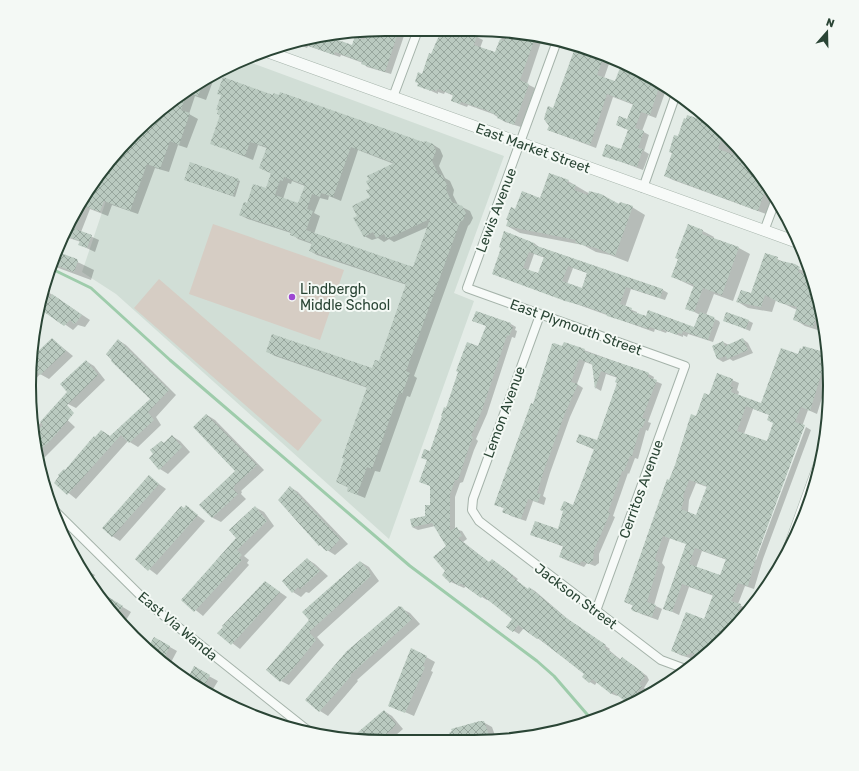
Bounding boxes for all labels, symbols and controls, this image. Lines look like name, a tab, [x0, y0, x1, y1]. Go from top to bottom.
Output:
north arrow	[807, 12, 847, 52]
text: N	[824, 16, 836, 31]
street label: East Market Street	[473, 120, 593, 177]
street label: Lewis Avenue	[473, 165, 520, 255]
place label: Lindbergh Middle School	[300, 281, 390, 314]
marker: Lindbergh Middle School	[287, 292, 297, 302]
street label: East Plymouth Street	[508, 296, 645, 359]
street label: Lemon Avenue	[480, 364, 529, 460]
street label: Cerritos Avenue	[616, 437, 667, 541]
street label: Jackson Street	[531, 560, 621, 633]
street label: East Via Wanda	[134, 588, 221, 665]

